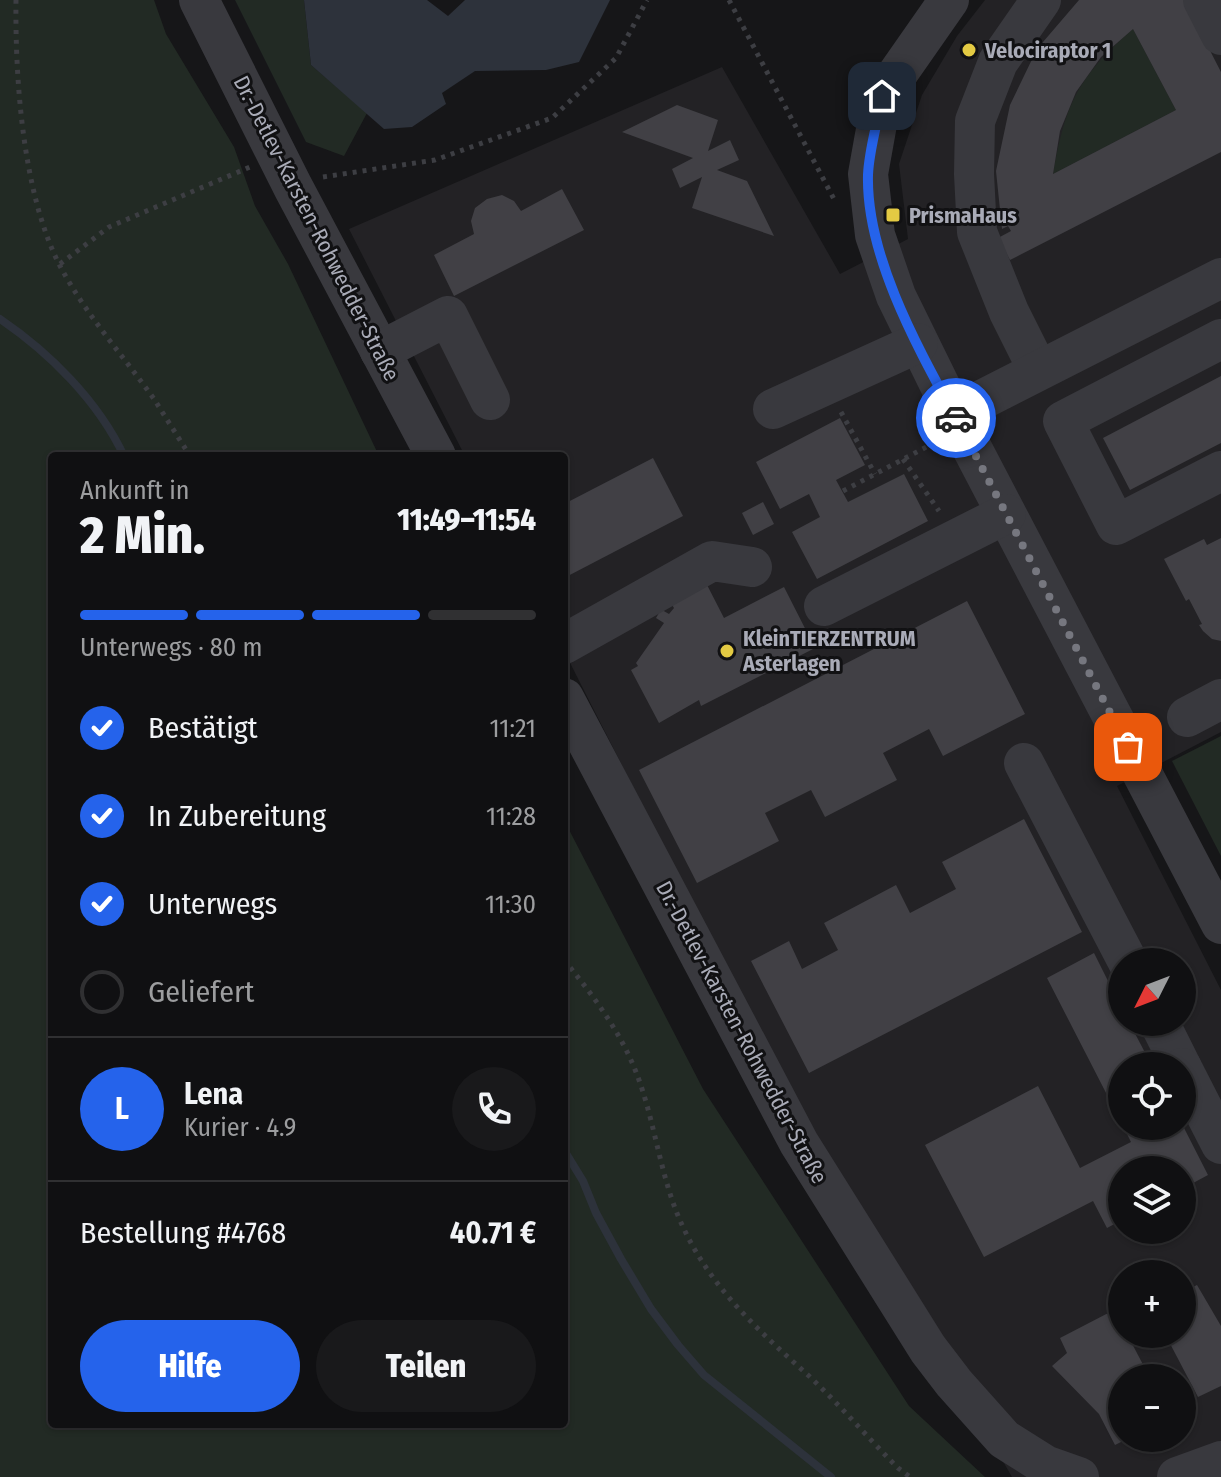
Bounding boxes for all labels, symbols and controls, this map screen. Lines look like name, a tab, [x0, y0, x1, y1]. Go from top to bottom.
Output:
place label: Velociraptor 1	[984, 37, 1111, 64]
marker: Velociraptor 1	[960, 41, 978, 59]
pin	[848, 62, 916, 130]
street label: Dr.-Detlev-Karsten-Rohwedder-Straße	[228, 71, 406, 385]
icon: home	[860, 74, 904, 118]
place label: PrismaHaus	[909, 202, 1017, 229]
marker: PrismaHaus	[884, 206, 902, 224]
courier	[916, 378, 996, 458]
icon: car	[934, 396, 978, 440]
text: Ankunft in	[80, 475, 189, 506]
text: 11:49–11:54	[397, 502, 536, 538]
text: 2 Min.	[80, 504, 205, 567]
place label: KleinTIERZENTRUM Asterlagen	[742, 625, 916, 677]
text: Unterwegs · 80 m	[80, 632, 262, 663]
marker: KleinTIERZENTRUM Asterlagen	[718, 642, 736, 660]
icon: check	[80, 706, 124, 750]
text: Bestätigt	[148, 710, 258, 746]
text: 11:21	[490, 713, 536, 744]
pin	[1094, 713, 1162, 781]
icon: bag	[1106, 725, 1150, 769]
icon: check	[80, 794, 124, 838]
text: In Zubereitung	[148, 798, 326, 834]
text: 11:28	[486, 801, 536, 832]
street label: Dr.-Detlev-Karsten-Rohwedder-Straße	[650, 876, 833, 1188]
icon: check	[80, 882, 124, 926]
text: Unterwegs	[148, 886, 277, 922]
text: 11:30	[485, 889, 536, 920]
north arrow	[1108, 948, 1196, 1036]
map controls	[1108, 948, 1196, 1452]
text: Geliefert	[148, 974, 254, 1010]
button: locate	[1108, 1052, 1196, 1140]
button: phone	[452, 1067, 536, 1151]
text: Lena	[184, 1076, 243, 1112]
text: L	[115, 1091, 129, 1127]
text: Kurier · 4.9	[184, 1112, 296, 1143]
button: layers	[1108, 1156, 1196, 1244]
text: Bestellung #4768	[80, 1215, 286, 1251]
text: 40.71 €	[450, 1215, 536, 1251]
button: +	[1108, 1260, 1196, 1348]
button: Hilfe	[80, 1320, 300, 1412]
button: Teilen	[316, 1320, 536, 1412]
button: −	[1108, 1364, 1196, 1452]

